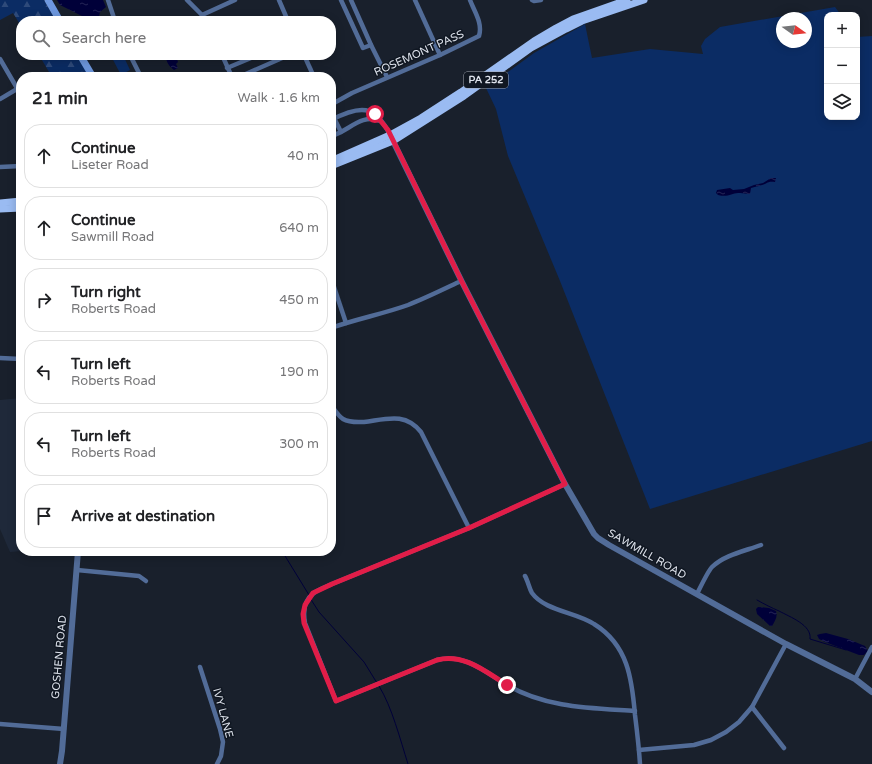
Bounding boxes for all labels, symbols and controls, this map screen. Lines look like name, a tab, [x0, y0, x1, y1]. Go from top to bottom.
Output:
north arrow	[776, 12, 812, 48]
map controls	[824, 12, 860, 120]
button: +	[824, 12, 860, 48]
search box	[16, 16, 336, 60]
icon: search	[30, 27, 52, 49]
street label: ROSEMONT PASS	[372, 27, 466, 79]
text: Search here	[62, 29, 146, 47]
button: −	[824, 48, 860, 84]
road number: PA 252	[464, 72, 508, 88]
button: layers	[824, 84, 860, 120]
text: 21 min	[32, 88, 88, 109]
text: Walk · 1.6 km	[238, 90, 320, 106]
route start	[366, 105, 384, 123]
text: Continue	[71, 139, 135, 157]
icon: ahead	[33, 145, 55, 167]
text: 40 m	[287, 148, 319, 164]
text: Liseter Road	[71, 157, 149, 173]
text: Continue	[71, 211, 135, 229]
icon: ahead	[33, 217, 55, 239]
text: 640 m	[279, 220, 319, 236]
text: Sawmill Road	[71, 229, 154, 245]
text: Turn right	[71, 283, 141, 301]
icon: right	[33, 289, 55, 311]
text: 450 m	[279, 292, 319, 308]
text: Roberts Road	[71, 301, 156, 317]
text: Turn left	[71, 355, 131, 373]
icon: left	[33, 361, 55, 383]
text: 190 m	[279, 364, 319, 380]
text: Roberts Road	[71, 373, 156, 389]
text: Turn left	[71, 427, 131, 445]
icon: left	[33, 433, 55, 455]
text: 300 m	[279, 436, 319, 452]
text: Roberts Road	[71, 445, 156, 461]
icon: arrive	[33, 505, 55, 527]
text: Arrive at destination	[71, 507, 215, 525]
street label: SAWMILL ROAD	[605, 526, 689, 582]
street label: GOSHEN ROAD	[49, 615, 69, 699]
route end	[498, 676, 516, 694]
street label: IVY LANE	[210, 687, 236, 739]

